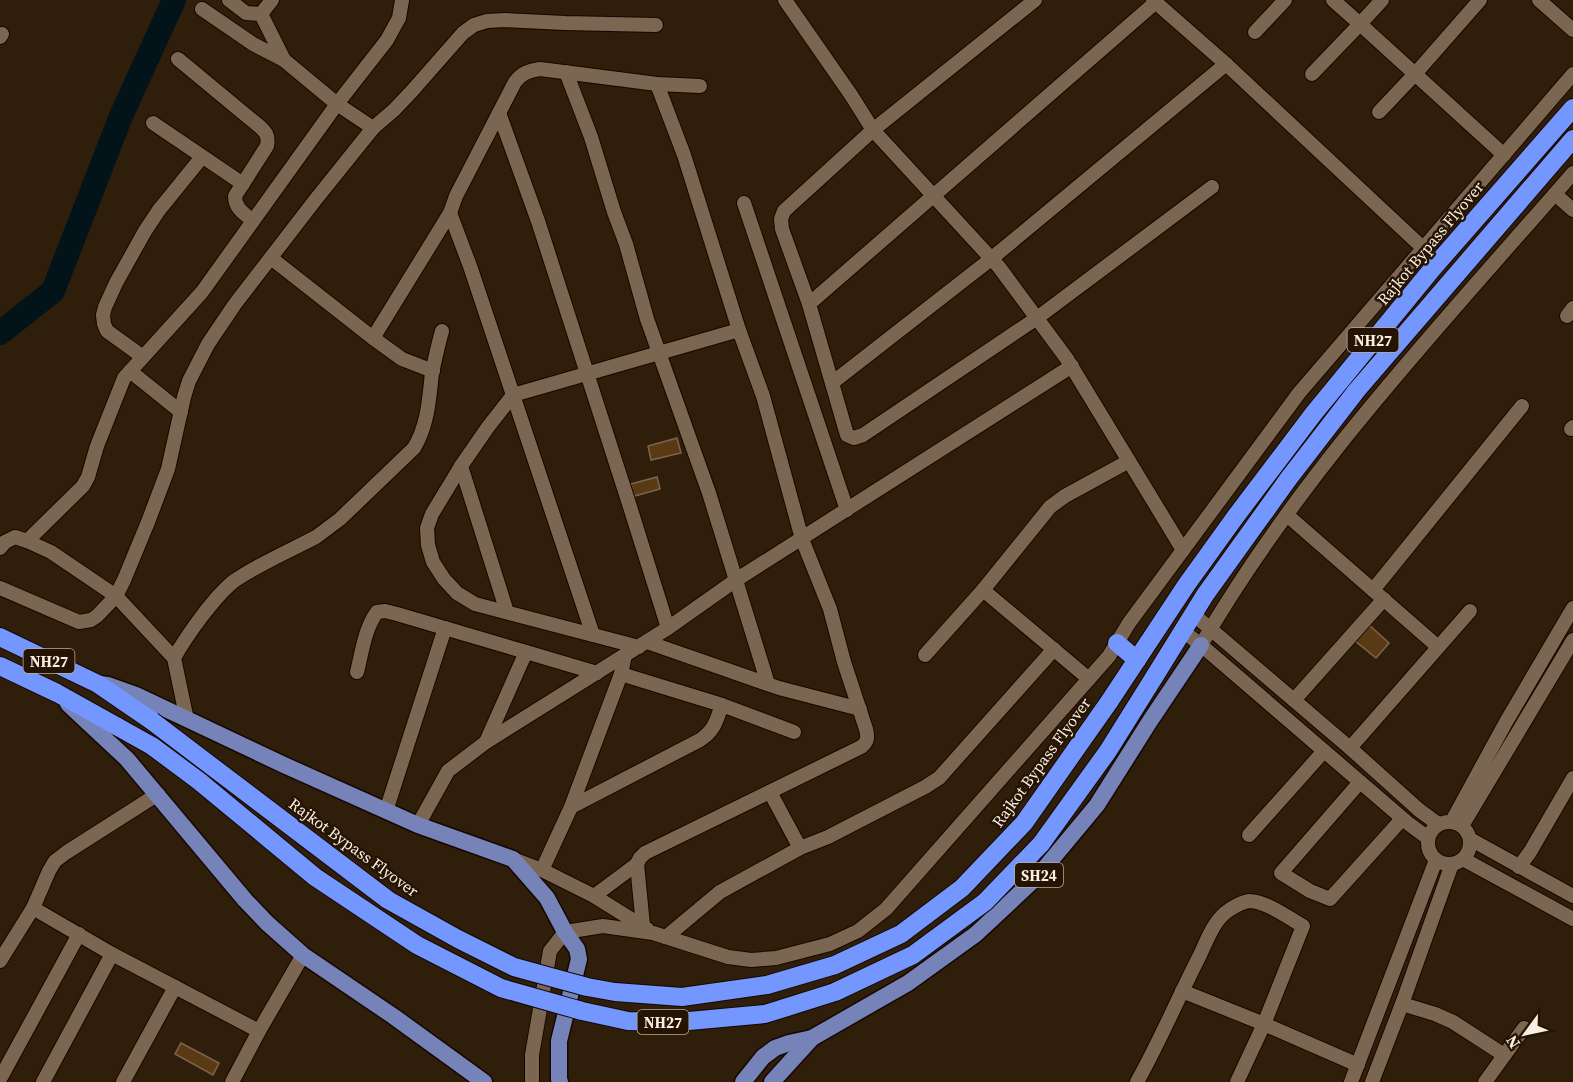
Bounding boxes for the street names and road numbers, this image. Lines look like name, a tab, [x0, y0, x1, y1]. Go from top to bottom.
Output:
street label: Rajkot Bypass Flyover	[1372, 176, 1489, 310]
road number: NH27	[1348, 328, 1398, 352]
road number: NH27	[23, 649, 74, 673]
street label: Rajkot Bypass Flyover	[986, 693, 1096, 831]
street label: Rajkot Bypass Flyover	[285, 792, 423, 902]
road number: SH24	[1015, 863, 1063, 887]
road number: NH27	[638, 1010, 688, 1034]

